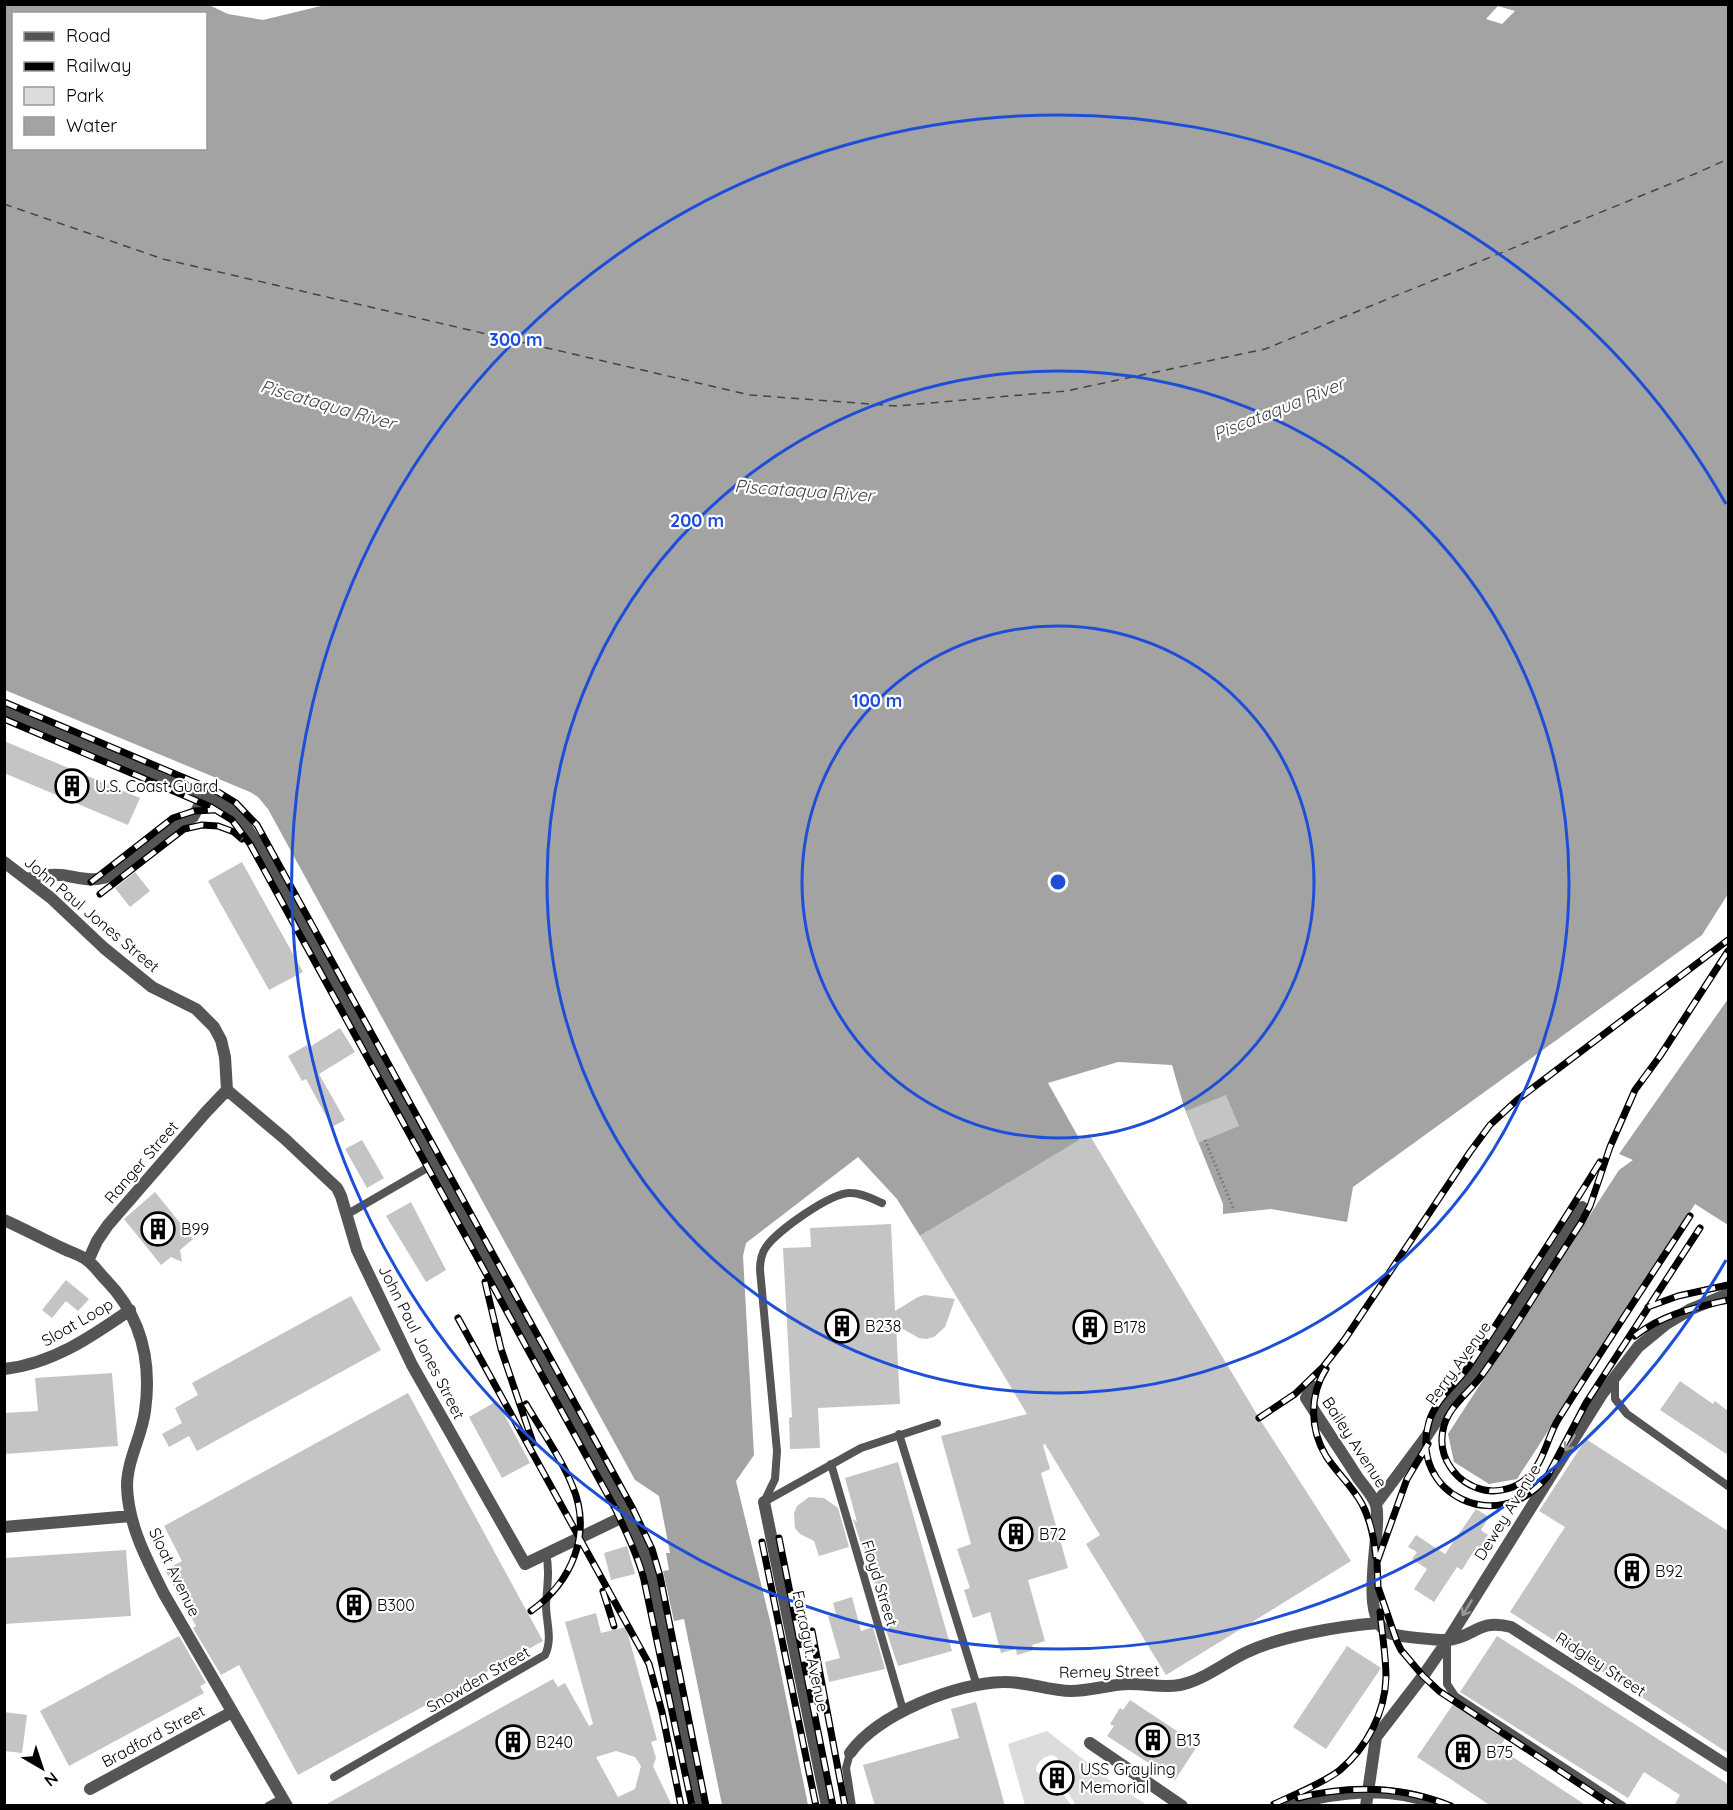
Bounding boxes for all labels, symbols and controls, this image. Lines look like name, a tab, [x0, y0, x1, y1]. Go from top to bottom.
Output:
legend	[12, 12, 207, 150]
text: Road	[66, 24, 111, 47]
text: Railway	[66, 54, 132, 77]
text: Park	[66, 84, 104, 107]
text: Water	[66, 114, 117, 137]
text: 300 m	[489, 328, 543, 351]
water label: Piscataqua River	[1210, 371, 1350, 445]
water label: Piscataqua River	[258, 374, 400, 435]
water label: Piscataqua River	[734, 474, 877, 507]
text: 200 m	[670, 509, 724, 532]
text: 100 m	[852, 689, 902, 712]
building icon: U.S. Coast Guard	[54, 768, 90, 804]
place label: U.S. Coast Guard	[95, 776, 218, 796]
street label: John Paul Jones Street	[20, 852, 164, 976]
centre of rings	[1048, 872, 1068, 892]
street label: Ranger Street	[100, 1117, 182, 1207]
building icon: B99	[140, 1211, 176, 1247]
place label: B99	[181, 1219, 209, 1239]
street label: John Paul Jones Street	[374, 1262, 470, 1422]
street label: Sloat Loop	[38, 1294, 116, 1350]
building icon: B238	[824, 1308, 860, 1344]
building icon: B178	[1072, 1309, 1108, 1345]
place label: B238	[865, 1316, 901, 1336]
place label: B178	[1113, 1317, 1146, 1337]
street label: Perry Avenue	[1421, 1317, 1495, 1409]
street label: Bailey Avenue	[1318, 1393, 1392, 1491]
one-way arrow	[1564, 1434, 1576, 1451]
street label: Dewey Avenue	[1469, 1460, 1545, 1564]
building icon: B72	[998, 1516, 1034, 1552]
street label: Sloat Avenue	[145, 1524, 205, 1620]
place label: B72	[1039, 1524, 1067, 1544]
street label: Floyd Street	[857, 1537, 903, 1629]
building icon: B92	[1614, 1553, 1650, 1589]
place label: B92	[1655, 1561, 1683, 1581]
building icon: B300	[336, 1587, 372, 1623]
street label: Farragut Avenue	[788, 1588, 834, 1714]
place label: B300	[377, 1595, 415, 1615]
one-way arrow	[1460, 1599, 1472, 1616]
street label: Ridgley Street	[1552, 1627, 1650, 1701]
street label: Snowden Street	[423, 1641, 533, 1717]
street label: Remey Street	[1059, 1660, 1159, 1682]
street label: Bradford Street	[98, 1700, 208, 1772]
building icon: B13	[1135, 1722, 1171, 1758]
building icon: B240	[495, 1724, 531, 1760]
place label: B13	[1176, 1730, 1201, 1750]
place label: B240	[536, 1732, 573, 1752]
building icon: B75	[1445, 1734, 1481, 1770]
north arrow	[12, 1738, 72, 1798]
place label: B75	[1486, 1742, 1513, 1762]
place label: USS Grayling Memorial	[1080, 1759, 1176, 1797]
building icon: USS Grayling Memorial	[1039, 1760, 1075, 1796]
text: N	[41, 1768, 62, 1791]

